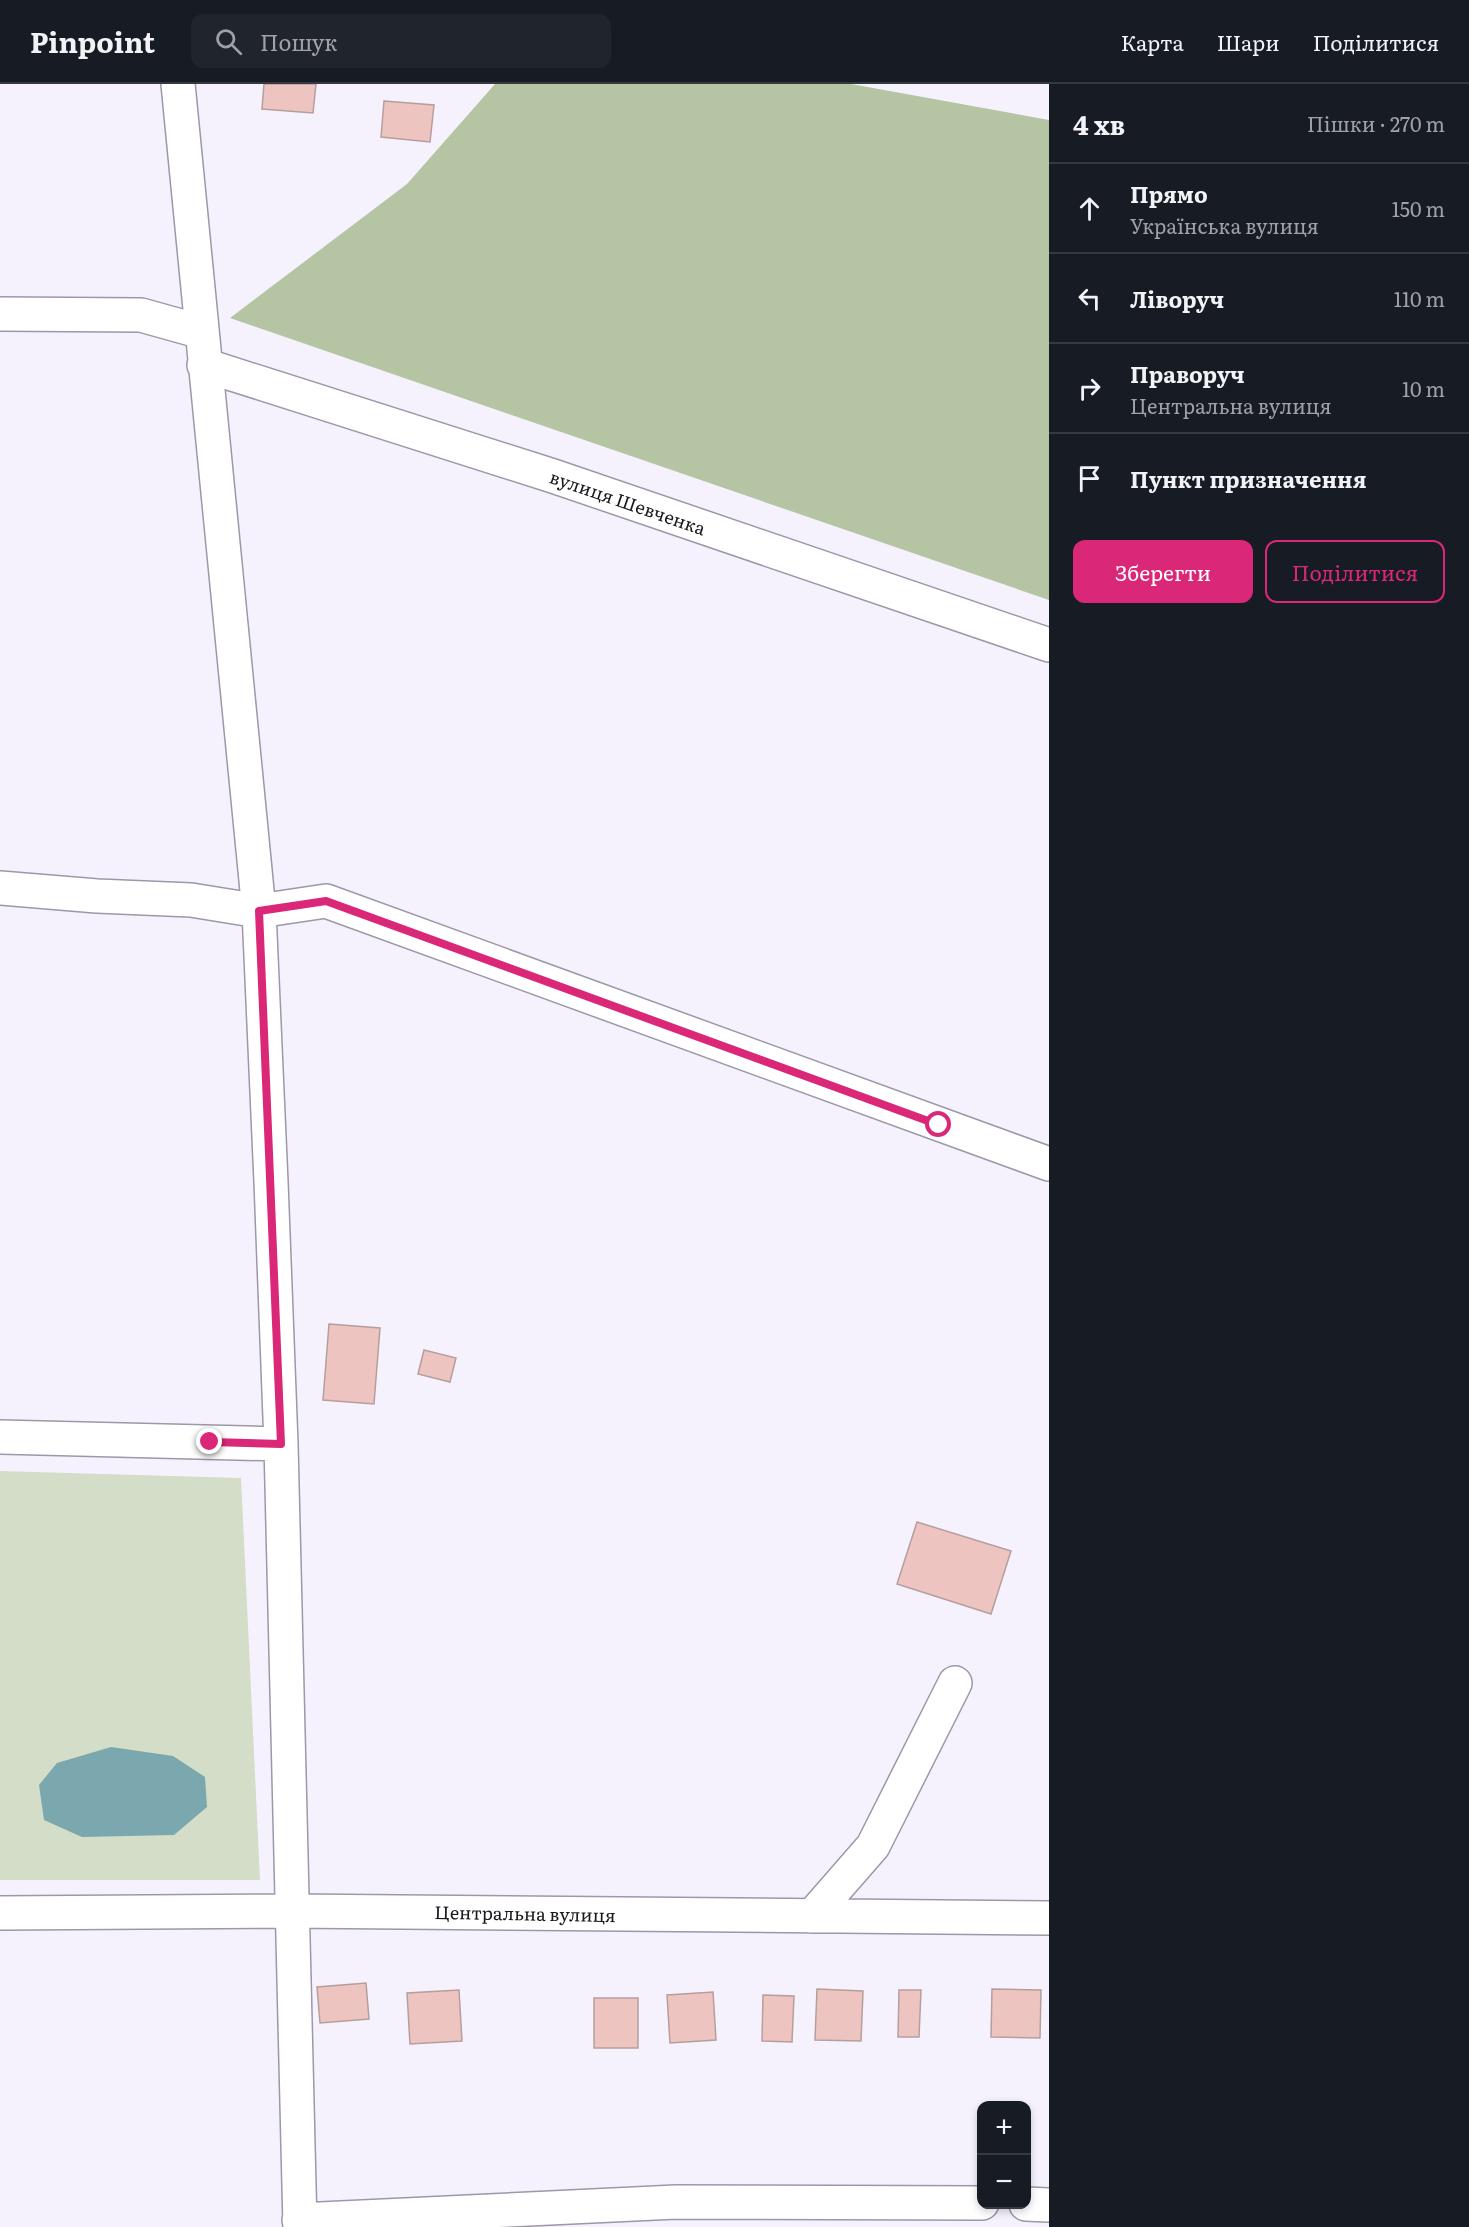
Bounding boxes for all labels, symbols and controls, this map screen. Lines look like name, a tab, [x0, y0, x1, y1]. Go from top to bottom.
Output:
search box	[191, 14, 611, 68]
text: Pinpoint	[30, 20, 155, 62]
icon: search	[212, 25, 245, 58]
text: Пошук	[260, 25, 337, 58]
text: Карта	[1121, 26, 1184, 57]
text: Шари	[1217, 26, 1280, 57]
text: Поділитися	[1313, 26, 1439, 57]
text: 4 хв	[1073, 104, 1125, 143]
text: Пішки · 270 m	[1307, 108, 1445, 138]
text: Прямо	[1130, 177, 1208, 210]
icon: ahead	[1073, 192, 1106, 225]
text: 150 m	[1392, 193, 1445, 223]
text: Українська вулиця	[1130, 210, 1319, 240]
icon: left	[1073, 282, 1106, 315]
text: Ліворуч	[1130, 282, 1224, 315]
text: 110 m	[1394, 283, 1445, 313]
text: Праворуч	[1130, 357, 1245, 390]
icon: right	[1073, 372, 1106, 405]
text: 10 m	[1402, 373, 1445, 403]
text: Центральна вулиця	[1130, 390, 1331, 420]
icon: arrive	[1073, 462, 1106, 495]
text: Пункт призначення	[1130, 462, 1367, 495]
street label: вулиця Шевченка	[546, 463, 710, 541]
button: Зберегти	[1073, 540, 1253, 603]
button: Поділитися	[1265, 540, 1445, 603]
route start	[925, 1111, 951, 1137]
route end	[196, 1428, 222, 1454]
street label: Центральна вулиця	[434, 1898, 616, 1928]
map controls	[977, 2101, 1031, 2209]
button: +	[977, 2101, 1031, 2155]
button: −	[977, 2155, 1031, 2209]

